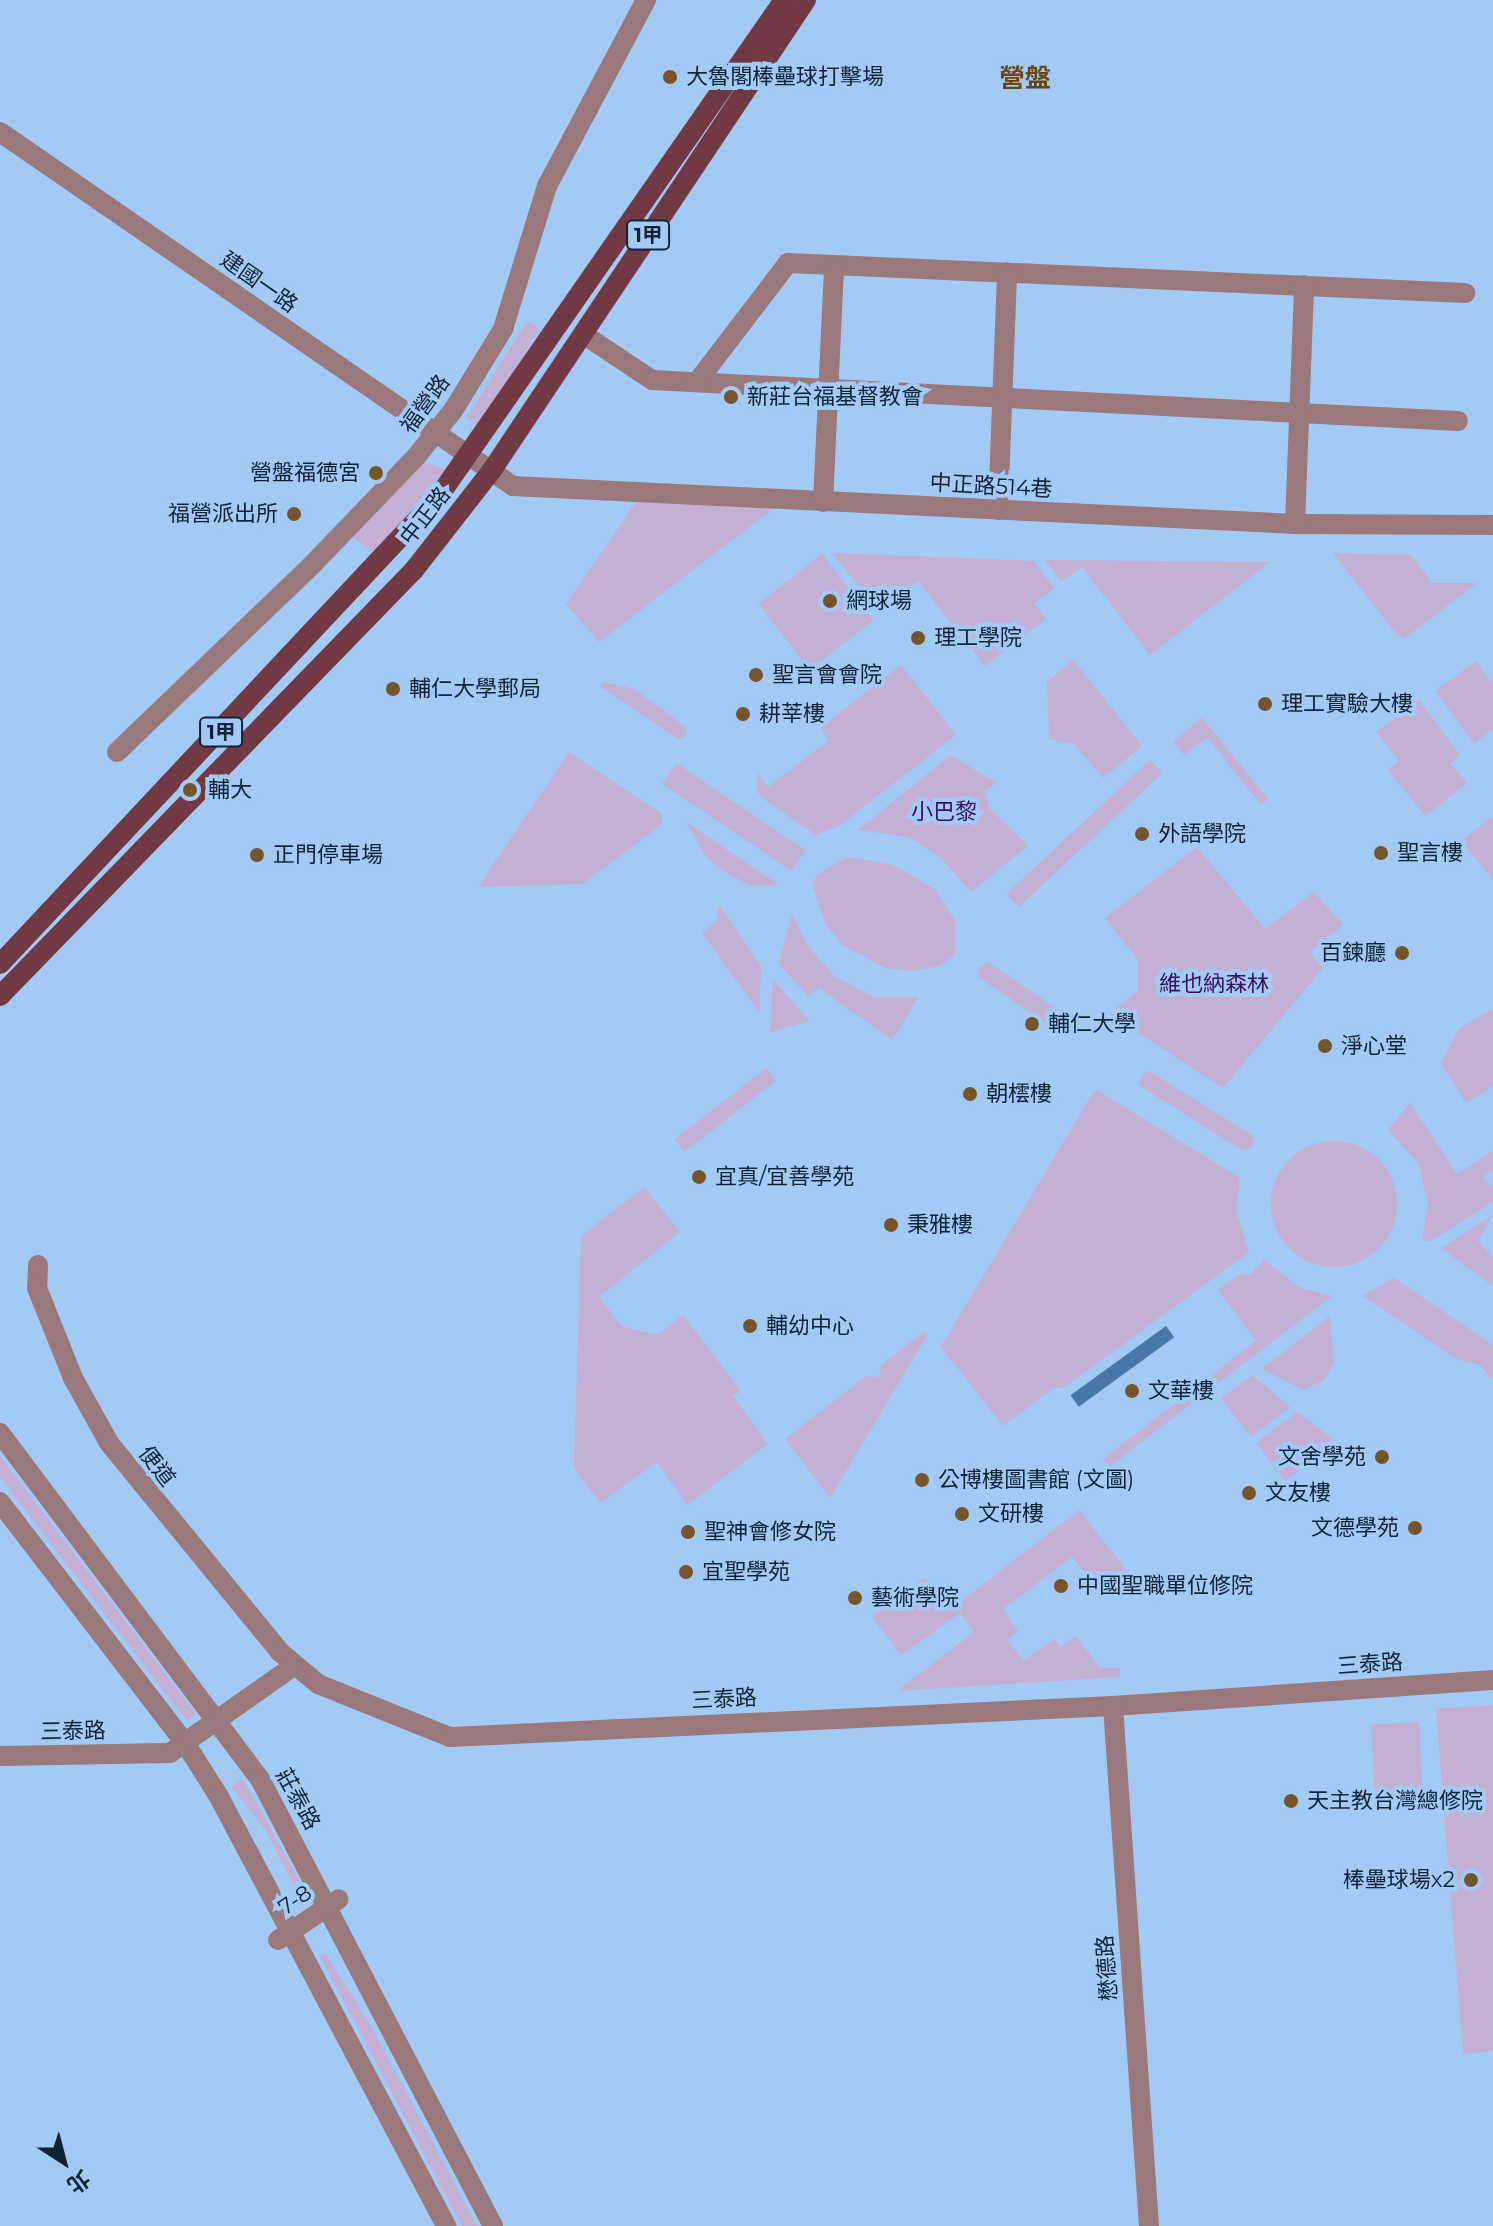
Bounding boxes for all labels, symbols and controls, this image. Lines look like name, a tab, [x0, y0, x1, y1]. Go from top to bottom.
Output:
district label: 營盤	[999, 63, 1051, 95]
place label: 大魯閣棒壘球打擊場	[686, 64, 884, 90]
marker: 大魯閣棒壘球打擊場	[661, 68, 679, 86]
road number: 1甲	[626, 219, 670, 251]
street label: 建國一路	[215, 246, 303, 318]
street label: 福營路	[395, 370, 455, 438]
place label: 新莊台福基督教會	[747, 384, 923, 410]
marker: 新莊台福基督教會	[722, 388, 740, 406]
place label: 營盤福德宮	[250, 460, 360, 486]
marker: 營盤福德宮	[367, 464, 385, 482]
street label: 中正路514巷	[929, 470, 1053, 502]
street label: 中正路	[394, 482, 456, 550]
place label: 福營派出所	[168, 501, 278, 527]
marker: 福營派出所	[285, 505, 303, 523]
place label: 網球場	[846, 588, 912, 614]
marker: 網球場	[821, 592, 839, 610]
place label: 理工學院	[934, 625, 1022, 651]
marker: 理工學院	[909, 629, 927, 647]
place label: 聖言會會院	[772, 662, 882, 688]
marker: 聖言會會院	[747, 666, 765, 684]
place label: 輔仁大學郵局	[409, 676, 541, 702]
marker: 輔仁大學郵局	[384, 680, 402, 698]
place label: 理工實驗大樓	[1281, 691, 1413, 717]
marker: 理工實驗大樓	[1256, 695, 1274, 713]
place label: 耕莘樓	[759, 701, 825, 727]
marker: 耕莘樓	[734, 705, 752, 723]
road number: 1甲	[199, 716, 243, 748]
place label: 輔大	[208, 777, 252, 803]
marker: 輔大	[179, 779, 201, 801]
park label: 小巴黎	[911, 799, 977, 825]
place label: 外語學院	[1158, 821, 1246, 847]
marker: 外語學院	[1133, 825, 1151, 843]
place label: 聖言樓	[1397, 840, 1463, 866]
place label: 正門停車場	[273, 842, 383, 868]
marker: 聖言樓	[1372, 844, 1390, 862]
marker: 正門停車場	[248, 846, 266, 864]
place label: 百鍊廳	[1320, 940, 1386, 966]
marker: 百鍊廳	[1393, 944, 1411, 962]
park label: 維也納森林	[1159, 971, 1269, 997]
place label: 輔仁大學	[1048, 1011, 1136, 1037]
marker: 輔仁大學	[1023, 1015, 1041, 1033]
place label: 淨心堂	[1341, 1033, 1407, 1059]
marker: 淨心堂	[1316, 1037, 1334, 1055]
place label: 朝橒樓	[986, 1081, 1052, 1107]
marker: 朝橒樓	[961, 1085, 979, 1103]
place label: 宜真/宜善學苑	[715, 1164, 854, 1190]
marker: 宜真/宜善學苑	[690, 1168, 708, 1186]
place label: 秉雅樓	[907, 1212, 973, 1238]
marker: 秉雅樓	[882, 1216, 900, 1234]
place label: 輔幼中心	[766, 1313, 854, 1339]
marker: 輔幼中心	[741, 1317, 759, 1335]
place label: 文華樓	[1148, 1378, 1214, 1404]
marker: 文華樓	[1123, 1382, 1141, 1400]
street label: 便道	[133, 1441, 181, 1491]
place label: 文舍學苑	[1278, 1444, 1366, 1470]
marker: 文舍學苑	[1373, 1448, 1391, 1466]
place label: 公博樓圖書館 (文圖)	[938, 1467, 1134, 1493]
marker: 公博樓圖書館 (文圖)	[913, 1471, 931, 1489]
place label: 文友樓	[1265, 1480, 1331, 1506]
marker: 文友樓	[1240, 1484, 1258, 1502]
place label: 文研樓	[978, 1501, 1044, 1527]
marker: 文研樓	[953, 1505, 971, 1523]
place label: 文德學苑	[1311, 1515, 1399, 1541]
place label: 聖神會修女院	[704, 1519, 836, 1545]
marker: 文德學苑	[1406, 1519, 1424, 1537]
marker: 聖神會修女院	[679, 1523, 697, 1541]
place label: 宜聖學苑	[702, 1559, 790, 1585]
marker: 宜聖學苑	[677, 1563, 695, 1581]
place label: 中國聖職單位修院	[1077, 1573, 1253, 1599]
marker: 中國聖職單位修院	[1052, 1577, 1070, 1595]
place label: 藝術學院	[871, 1585, 959, 1611]
marker: 藝術學院	[846, 1589, 864, 1607]
street label: 三泰路	[1336, 1649, 1404, 1679]
street label: 三泰路	[690, 1684, 758, 1714]
street label: 三泰路	[40, 1717, 106, 1745]
street label: 莊泰路	[270, 1764, 326, 1834]
place label: 天主教台灣總修院	[1307, 1788, 1483, 1814]
marker: 天主教台灣總修院	[1282, 1792, 1300, 1810]
place label: 棒壘球場x2	[1343, 1867, 1455, 1893]
marker: 棒壘球場x2	[1462, 1871, 1480, 1889]
street label: 7-8	[273, 1879, 317, 1921]
street label: 懋德路	[1092, 1934, 1122, 2002]
north arrow	[24, 2122, 104, 2202]
text: 北	[62, 2164, 95, 2199]

